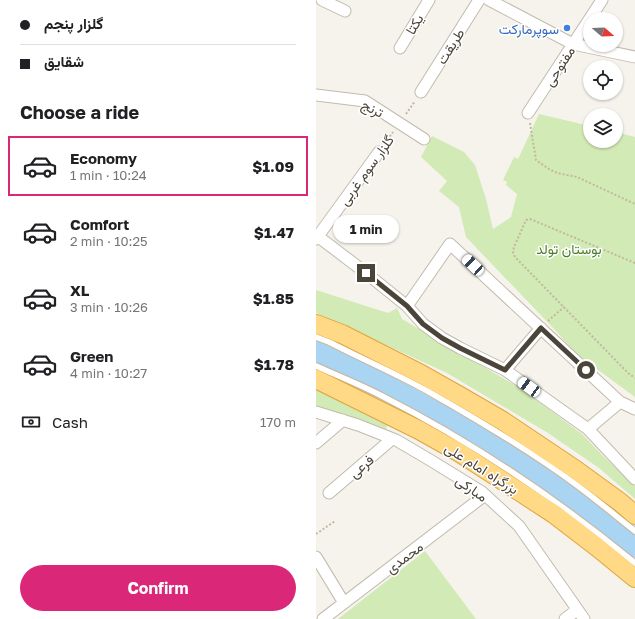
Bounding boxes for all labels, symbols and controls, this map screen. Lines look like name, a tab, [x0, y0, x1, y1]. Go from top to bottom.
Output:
street label: یکتا	[401, 11, 427, 37]
north arrow	[583, 12, 623, 52]
map controls	[583, 12, 623, 148]
text: گلزار پنجم	[44, 14, 103, 32]
place label: سوپرمارکت	[499, 20, 559, 39]
marker: سوپرمارکت	[562, 23, 572, 33]
street label: طریقت	[432, 25, 468, 68]
street label: مفتوحی	[540, 43, 579, 90]
text: شقایق	[44, 52, 84, 70]
button: locate	[583, 60, 623, 100]
street label: ترنج	[358, 95, 387, 123]
text: Choose a ride	[20, 101, 139, 123]
button: layers	[583, 108, 623, 148]
street label: گلزار سوم غربی	[335, 132, 398, 209]
icon: car	[22, 148, 58, 184]
text: Economy	[70, 149, 137, 167]
text: $1.09	[252, 157, 294, 175]
text: 1 min · 10:24	[70, 167, 147, 183]
icon: car	[22, 214, 58, 250]
text: Comfort	[70, 215, 129, 233]
callout: 1 min	[333, 215, 399, 243]
text: 1 min	[350, 221, 382, 237]
text: $1.47	[254, 223, 294, 241]
text: 2 min · 10:25	[70, 233, 148, 249]
park label: بوستان تولد	[536, 240, 602, 258]
car	[460, 252, 486, 278]
route end	[357, 264, 375, 282]
icon: car	[22, 280, 58, 316]
text: XL	[70, 281, 89, 299]
text: $1.85	[253, 289, 294, 307]
text: 3 min · 10:26	[70, 299, 148, 315]
icon: car	[22, 346, 58, 382]
text: Green	[70, 347, 113, 365]
text: $1.78	[254, 355, 294, 373]
route start	[577, 361, 595, 379]
text: 4 min · 10:27	[70, 365, 147, 381]
car	[516, 375, 542, 399]
icon: cash	[20, 411, 42, 433]
text: Cash	[52, 413, 88, 431]
text: 170 m	[260, 414, 296, 430]
street label: بزرگراه امام علی	[441, 439, 522, 498]
street label: فرعی	[345, 451, 377, 482]
street label: مبارکی	[452, 471, 491, 506]
street label: محمدی	[382, 537, 427, 577]
button: Confirm	[20, 565, 296, 611]

